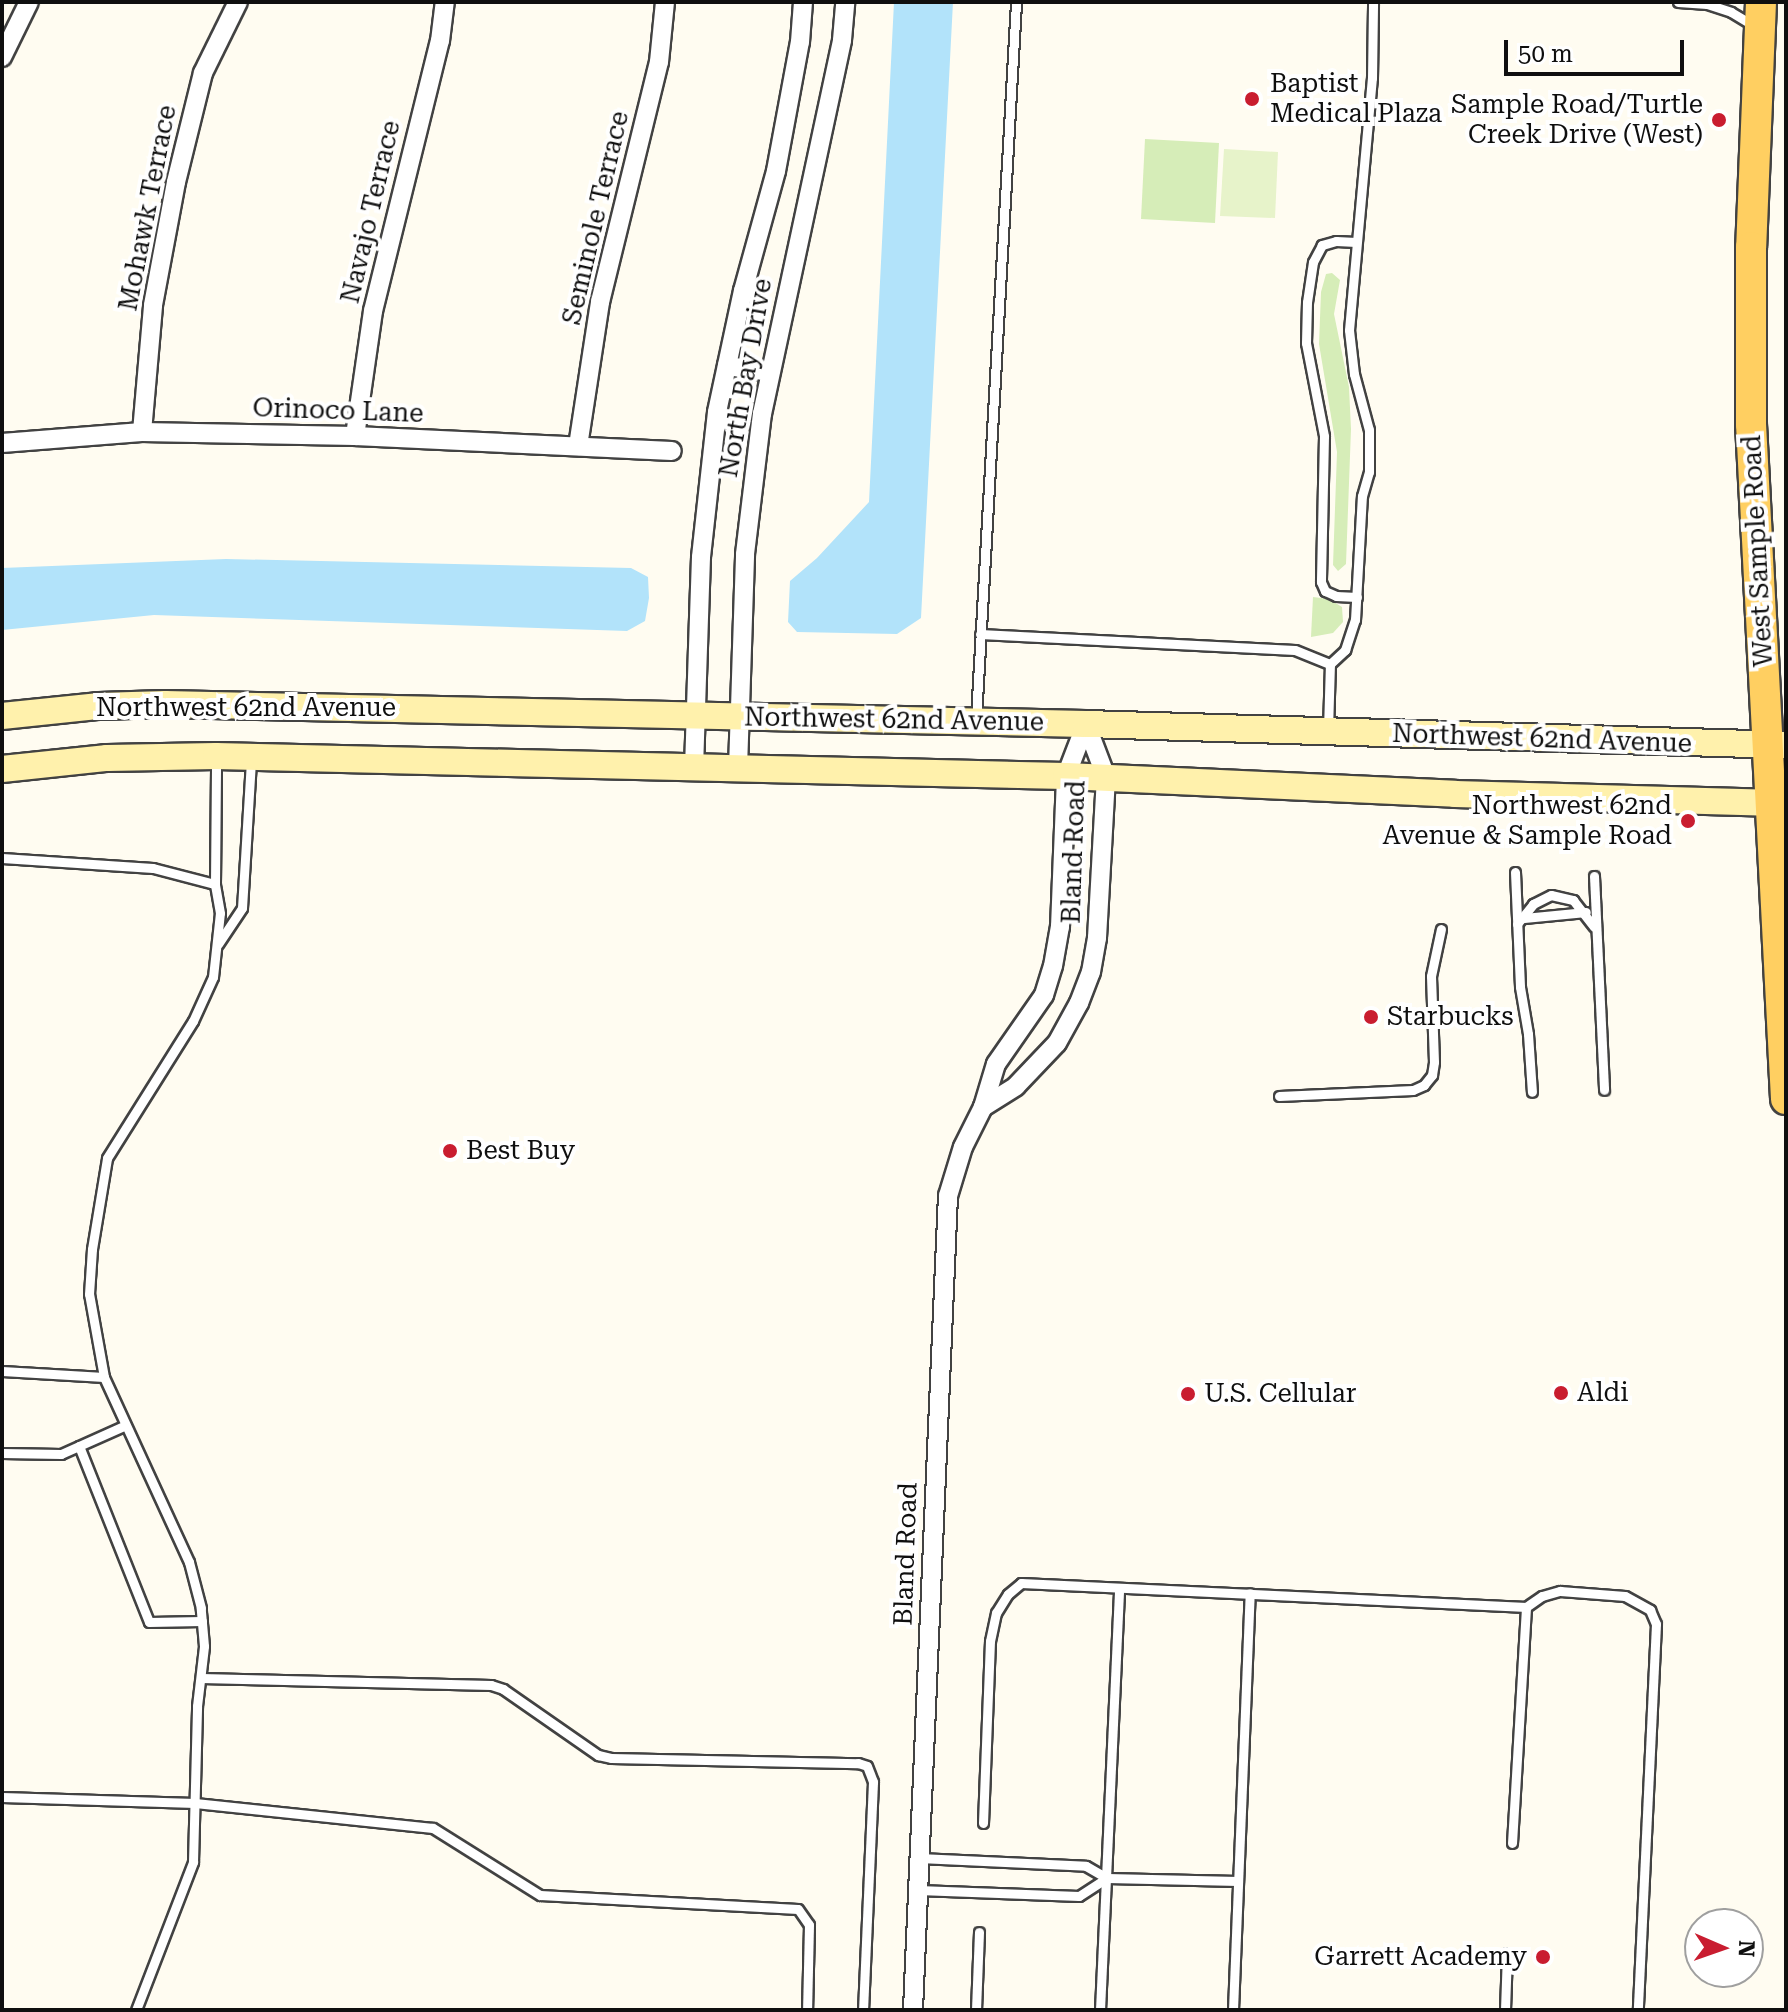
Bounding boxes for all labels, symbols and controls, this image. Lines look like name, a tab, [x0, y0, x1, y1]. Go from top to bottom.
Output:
scale bar	[1508, 24, 1688, 74]
text: 50 m	[1518, 40, 1573, 68]
place label: Baptist Medical Plaza	[1270, 68, 1442, 130]
marker: Baptist Medical Plaza	[1241, 88, 1263, 110]
place label: Sample Road/Turtle Creek Drive (West)	[1451, 89, 1703, 150]
street label: Mohawk Terrace	[113, 102, 183, 314]
street label: Seminole Terrace	[556, 108, 636, 328]
marker: Sample Road/Turtle Creek Drive (West)	[1710, 111, 1728, 129]
street label: Navajo Terrace	[335, 118, 407, 306]
street label: North Bay Drive	[713, 276, 779, 480]
street label: Orinoco Lane	[252, 392, 424, 430]
street label: West Sample Road	[1736, 434, 1780, 668]
street label: Northwest 62nd Avenue	[96, 692, 396, 724]
street label: Northwest 62nd Avenue	[744, 702, 1044, 738]
street label: Northwest 62nd Avenue	[1392, 718, 1692, 760]
street label: Bland Road	[1056, 780, 1092, 924]
place label: Northwest 62nd Avenue & Sample Road	[1382, 790, 1672, 852]
marker: Northwest 62nd Avenue & Sample Road	[1679, 812, 1697, 830]
place label: Starbucks	[1387, 1001, 1514, 1033]
marker: Starbucks	[1362, 1008, 1380, 1026]
place label: Best Buy	[466, 1135, 575, 1167]
marker: Best Buy	[441, 1142, 459, 1160]
place label: Aldi	[1577, 1377, 1629, 1409]
place label: U.S. Cellular	[1204, 1378, 1357, 1410]
marker: Aldi	[1552, 1384, 1570, 1402]
marker: U.S. Cellular	[1179, 1385, 1197, 1403]
street label: Bland Road	[888, 1482, 924, 1626]
north arrow	[1684, 1908, 1764, 1988]
text: N	[1734, 1940, 1759, 1958]
place label: Garrett Academy	[1314, 1941, 1527, 1973]
marker: Garrett Academy	[1534, 1948, 1552, 1966]

